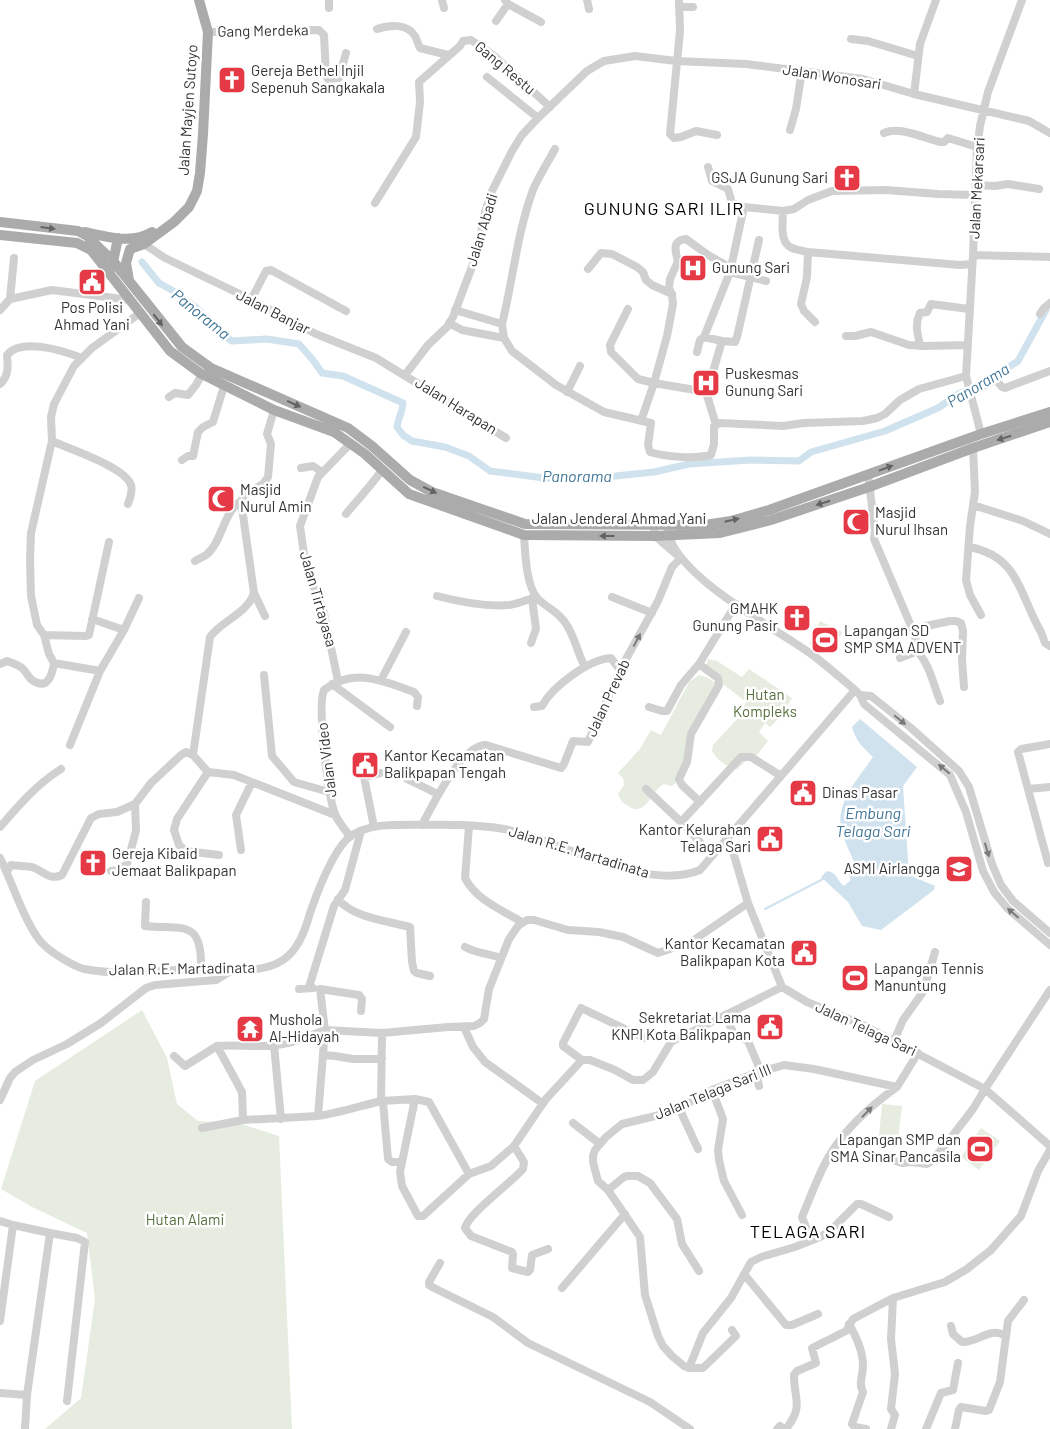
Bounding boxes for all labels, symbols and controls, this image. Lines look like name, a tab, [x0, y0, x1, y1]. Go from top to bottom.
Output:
street label: Gang Merdeka	[217, 20, 309, 40]
street label: Gang Restu	[472, 37, 540, 98]
street label: Jalan Mayjen Sutoyo	[173, 44, 201, 176]
street label: Jalan Wonosari	[782, 59, 883, 93]
place label: Gereja Bethel Injil Sepenuh Sangkakala	[251, 61, 385, 96]
church icon: Gereja Bethel Injil Sepenuh Sangkakala	[217, 65, 247, 95]
street label: Jalan Mekarsari	[964, 137, 988, 239]
church icon: GSJA Gunung Sari	[832, 163, 862, 193]
place label: GSJA Gunung Sari	[711, 168, 828, 186]
street label: Jalan Abadi	[461, 191, 501, 268]
district label: GUNUNG SARI ILIR	[584, 197, 744, 219]
one-way arrow	[41, 224, 57, 232]
hospital icon: Gunung Sari	[678, 253, 708, 283]
place label: Gunung Sari	[712, 258, 790, 276]
public building icon: Pos Polisi Ahmad Yani	[77, 267, 107, 297]
water label: Panorama	[168, 284, 234, 343]
street label: Jalan Banjar	[234, 285, 314, 338]
place label: Pos Polisi Ahmad Yani	[54, 298, 130, 333]
one-way arrow	[153, 313, 164, 326]
water label: Panorama	[943, 359, 1012, 411]
place label: Puskesmas Gunung Sari	[725, 364, 803, 399]
hospital icon: Puskesmas Gunung Sari	[691, 368, 721, 398]
street label: Jalan Harapan	[412, 373, 501, 437]
one-way arrow	[287, 400, 301, 408]
one-way arrow	[996, 434, 1011, 442]
one-way arrow	[879, 464, 894, 472]
water label: Panorama	[542, 466, 612, 485]
place label: Masjid Nurul Amin	[240, 480, 312, 515]
mosque icon: Masjid Nurul Amin	[206, 484, 236, 514]
one-way arrow	[423, 486, 437, 494]
one-way arrow	[815, 500, 830, 507]
place label: Masjid Nurul Ihsan	[875, 503, 948, 538]
mosque icon: Masjid Nurul Ihsan	[841, 507, 871, 537]
street label: Jalan Jenderal Ahmad Yani	[532, 509, 706, 527]
one-way arrow	[724, 516, 739, 524]
one-way arrow	[598, 532, 614, 540]
street label: Jalan Tirtayasa	[297, 549, 341, 649]
place label: GMAHK Gunung Pasir	[693, 599, 779, 634]
church icon: GMAHK Gunung Pasir	[782, 603, 812, 633]
place label: Lapangan SD SMP SMA ADVENT	[844, 621, 961, 656]
sports icon: Lapangan SD SMP SMA ADVENT	[810, 625, 840, 655]
one-way arrow	[633, 633, 641, 647]
street label: Jalan Prevab	[581, 656, 633, 739]
park label: Hutan Kompleks	[733, 685, 797, 720]
one-way arrow	[893, 714, 906, 725]
street label: Jalan Video	[312, 722, 340, 799]
place label: Kantor Kecamatan Balikpapan Tengah	[384, 746, 506, 781]
public building icon: Kantor Kecamatan Balikpapan Tengah	[350, 750, 380, 780]
one-way arrow	[938, 764, 951, 775]
public building icon: Dinas Pasar	[788, 778, 818, 808]
place label: Dinas Pasar	[822, 783, 898, 801]
water label: Embung Telaga Sari	[835, 803, 911, 840]
place label: Kantor Kelurahan Telaga Sari	[639, 820, 751, 855]
street label: Jalan R.E. Martadinata	[507, 821, 652, 881]
public building icon: Kantor Kelurahan Telaga Sari	[755, 824, 785, 854]
one-way arrow	[984, 843, 992, 858]
place label: Gereja Kibaid Jemaat Balikpapan	[112, 844, 237, 879]
church icon: Gereja Kibaid Jemaat Balikpapan	[78, 848, 108, 878]
school or university icon: ASMI Airlangga	[944, 854, 974, 884]
place label: ASMI Airlangga	[844, 859, 940, 877]
one-way arrow	[1008, 907, 1020, 919]
place label: Kantor Kecamatan Balikpapan Kota	[665, 934, 785, 969]
public building icon: Kantor Kecamatan Balikpapan Kota	[789, 938, 819, 968]
street label: Jalan R.E. Martadinata	[109, 958, 255, 978]
place label: Lapangan Tennis Manuntung	[874, 959, 984, 994]
sports icon: Lapangan Tennis Manuntung	[840, 963, 870, 993]
street label: Jalan Telaga Sari	[813, 997, 920, 1059]
place label: Sekretariat Lama KNPI Kota Balikpapan	[611, 1008, 751, 1043]
place label: Mushola Al-Hidayah	[269, 1010, 339, 1045]
public building icon: Sekretariat Lama KNPI Kota Balikpapan	[755, 1012, 785, 1042]
temple icon: Mushola Al-Hidayah	[235, 1014, 265, 1044]
street label: Jalan Telaga Sari III	[652, 1059, 774, 1123]
one-way arrow	[861, 1106, 873, 1118]
place label: Lapangan SMP dan SMA Sinar Pancasila	[831, 1130, 961, 1165]
sports icon: Lapangan SMP dan SMA Sinar Pancasila	[965, 1134, 995, 1164]
park label: Hutan Alami	[146, 1210, 224, 1228]
district label: TELAGA SARI	[750, 1220, 866, 1242]

